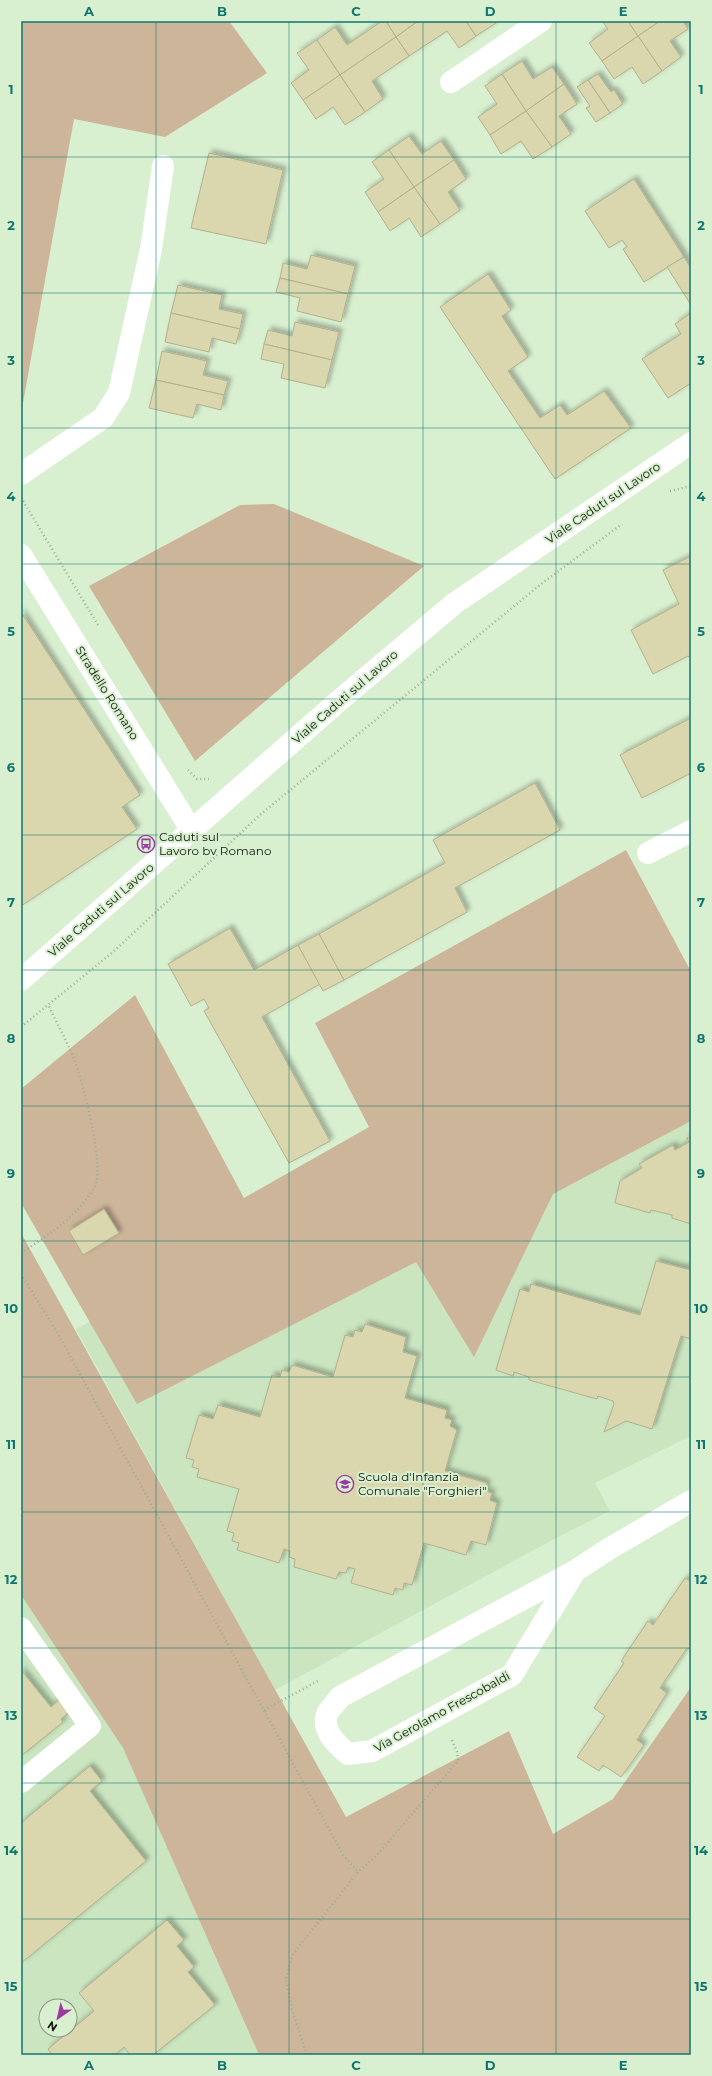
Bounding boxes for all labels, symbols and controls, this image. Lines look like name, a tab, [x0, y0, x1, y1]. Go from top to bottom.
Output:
text: A	[83, 3, 95, 19]
text: B	[217, 3, 227, 19]
text: C	[351, 3, 361, 19]
text: D	[485, 3, 496, 19]
text: E	[619, 3, 628, 19]
text: 1	[8, 81, 14, 97]
text: 1	[698, 81, 704, 97]
text: 2	[7, 217, 15, 233]
text: 2	[697, 217, 705, 233]
text: 3	[6, 352, 15, 368]
text: 3	[696, 352, 705, 368]
street label: Viale Caduti sul Lavoro	[542, 459, 663, 547]
text: 4	[7, 488, 16, 504]
text: 4	[697, 488, 706, 504]
text: 5	[7, 623, 15, 639]
text: 5	[697, 623, 705, 639]
street label: Stradello Romano	[72, 643, 142, 742]
street label: Viale Caduti sul Lavoro	[289, 647, 401, 747]
text: 6	[7, 759, 16, 775]
text: 6	[697, 759, 706, 775]
place label: Caduti sul Lavoro bv Romano	[159, 829, 271, 858]
bus stop icon: Caduti sul Lavoro bv Romano	[136, 834, 156, 854]
street label: Viale Caduti sul Lavoro	[45, 860, 157, 960]
text: 7	[7, 894, 15, 910]
text: 7	[697, 894, 705, 910]
text: 8	[7, 1030, 16, 1046]
text: 8	[697, 1030, 706, 1046]
text: 9	[7, 1165, 15, 1181]
text: 9	[697, 1165, 705, 1181]
text: 10	[4, 1300, 18, 1316]
text: 10	[694, 1300, 708, 1316]
text: 11	[6, 1436, 16, 1452]
text: 11	[696, 1436, 706, 1452]
place label: Scuola d'Infanzia Comunale "Forghieri"	[358, 1469, 487, 1498]
school or university icon: Scuola d'Infanzia Comunale "Forghieri"	[335, 1474, 355, 1494]
text: 12	[5, 1571, 18, 1587]
text: 12	[695, 1571, 708, 1587]
street label: Via Gerolamo Frescobaldi	[371, 1668, 512, 1755]
text: 13	[5, 1707, 18, 1723]
text: 13	[695, 1707, 708, 1723]
text: 14	[4, 1842, 18, 1858]
text: 14	[694, 1842, 708, 1858]
text: 15	[5, 1978, 18, 1994]
text: 15	[695, 1978, 708, 1994]
north arrow	[38, 1998, 78, 2038]
text: N	[45, 2018, 60, 2035]
text: A	[83, 2057, 95, 2073]
text: B	[217, 2057, 227, 2073]
text: C	[351, 2057, 361, 2073]
text: D	[485, 2057, 496, 2073]
text: E	[619, 2057, 628, 2073]

